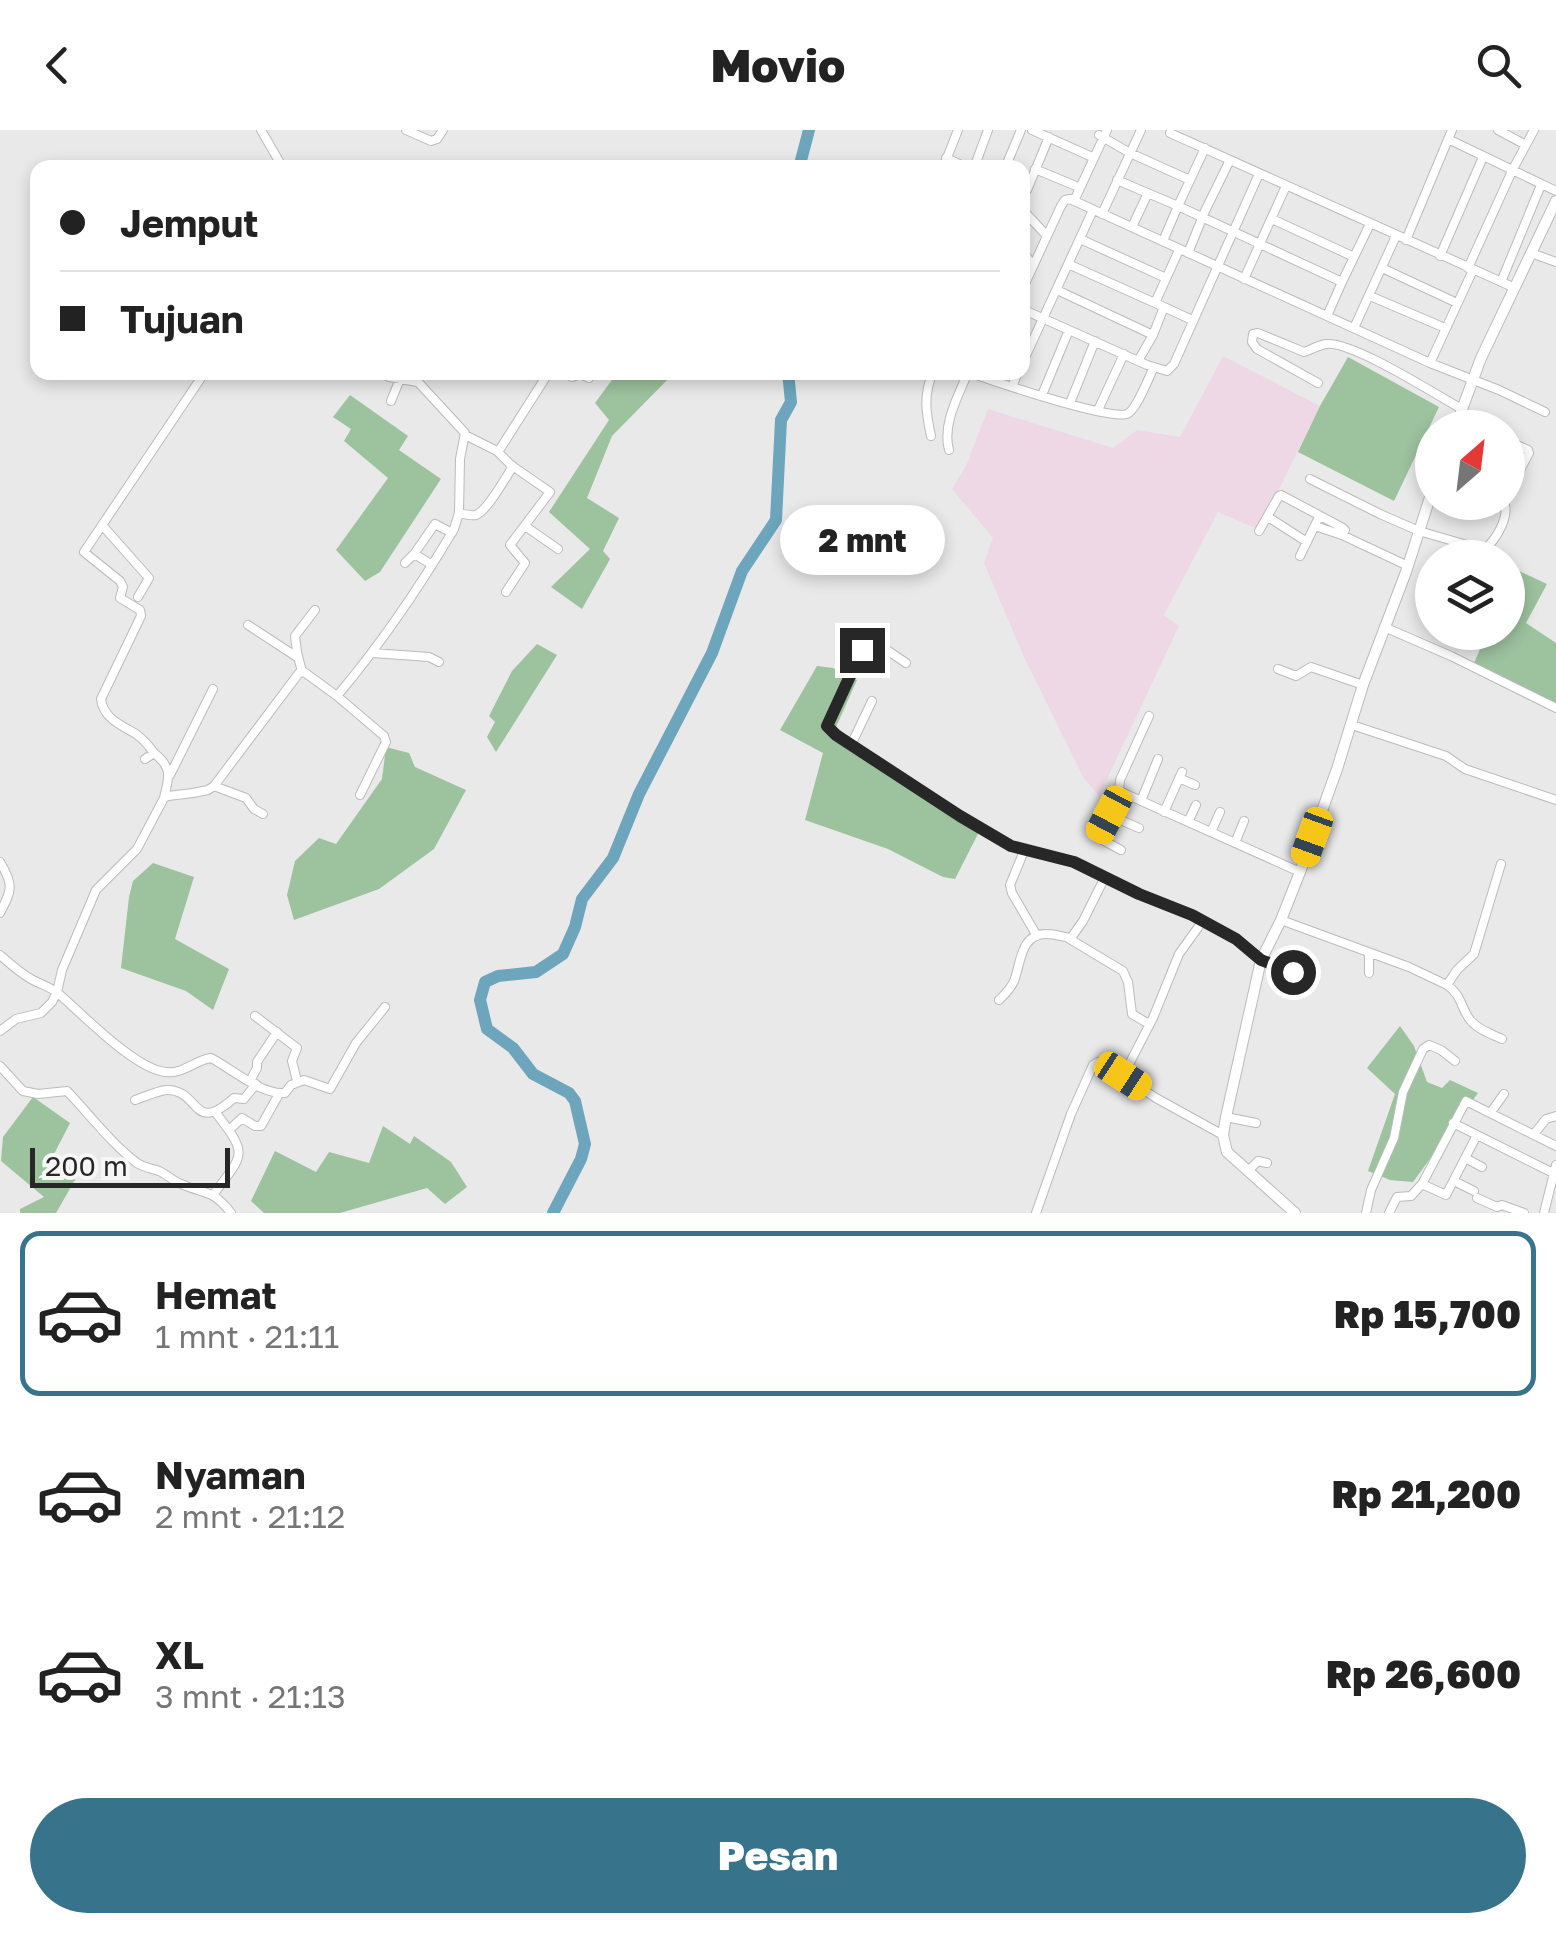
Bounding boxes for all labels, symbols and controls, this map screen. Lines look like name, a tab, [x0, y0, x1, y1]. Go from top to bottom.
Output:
icon: back	[30, 38, 85, 93]
text: Movio	[711, 38, 845, 92]
icon: search	[1471, 38, 1526, 93]
text: Jemput	[120, 200, 259, 245]
text: Tujuan	[120, 296, 244, 341]
north arrow	[1415, 410, 1525, 520]
map controls	[1415, 410, 1525, 650]
callout: 2 mnt	[780, 505, 944, 575]
text: 2 mnt	[818, 521, 907, 559]
button: layers	[1415, 540, 1525, 650]
route end	[840, 628, 885, 673]
car	[1082, 781, 1136, 849]
car	[1288, 804, 1336, 870]
route start	[1271, 950, 1316, 995]
car	[1090, 1047, 1156, 1105]
scale bar	[30, 1143, 230, 1188]
text: 200 m	[45, 1149, 128, 1182]
icon: car	[35, 1269, 125, 1359]
text: Hemat	[155, 1272, 277, 1317]
text: Rp 15,700	[1334, 1291, 1521, 1336]
text: 1 mnt · 21:11	[155, 1317, 339, 1355]
icon: car	[35, 1449, 125, 1539]
text: Nyaman	[155, 1452, 306, 1497]
text: Rp 21,200	[1331, 1471, 1521, 1516]
text: 2 mnt · 21:12	[155, 1497, 345, 1535]
icon: car	[35, 1629, 125, 1719]
text: XL	[155, 1632, 204, 1677]
text: Rp 26,600	[1326, 1651, 1521, 1696]
text: 3 mnt · 21:13	[155, 1677, 346, 1715]
button: Pesan	[30, 1798, 1526, 1913]

